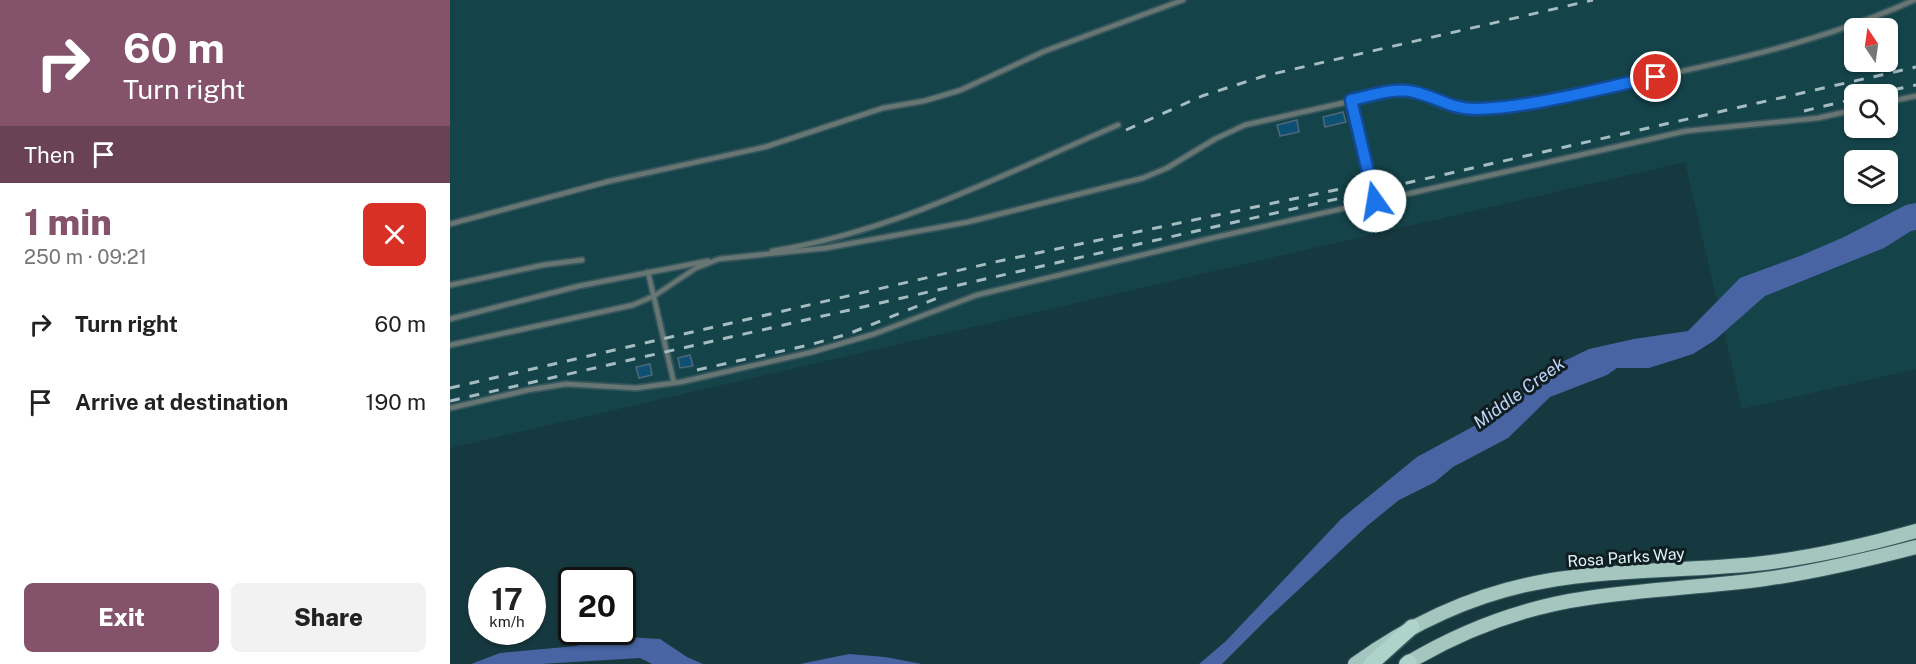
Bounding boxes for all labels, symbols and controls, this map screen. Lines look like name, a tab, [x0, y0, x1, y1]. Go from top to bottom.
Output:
north arrow	[1844, 18, 1898, 72]
map controls	[1844, 18, 1898, 204]
text: 60 m	[123, 23, 225, 72]
icon: right	[24, 24, 102, 102]
pin	[1630, 51, 1681, 102]
icon: arrive	[1639, 60, 1672, 93]
text: Turn right	[123, 73, 246, 105]
button: search	[1844, 84, 1898, 138]
icon: arrive	[87, 138, 120, 171]
text: Then	[24, 142, 75, 168]
button: layers	[1844, 150, 1898, 204]
position arrow	[1343, 169, 1407, 233]
text: 1 min	[24, 201, 112, 243]
button: close	[363, 203, 426, 266]
text: 250 m · 09:21	[24, 245, 147, 269]
icon: right	[24, 308, 57, 341]
text: Turn right	[75, 311, 178, 337]
text: 60 m	[375, 311, 426, 337]
water label: Middle Creek	[1469, 352, 1569, 433]
icon: arrive	[24, 386, 57, 419]
text: Arrive at destination	[75, 389, 288, 415]
text: 190 m	[366, 389, 426, 415]
street label: Rosa Parks Way	[1567, 544, 1686, 571]
speed limit sign: 20	[558, 567, 636, 645]
text: 17	[491, 581, 523, 617]
button: Exit	[24, 583, 219, 652]
button: Share	[231, 583, 426, 652]
text: km/h	[489, 613, 525, 630]

